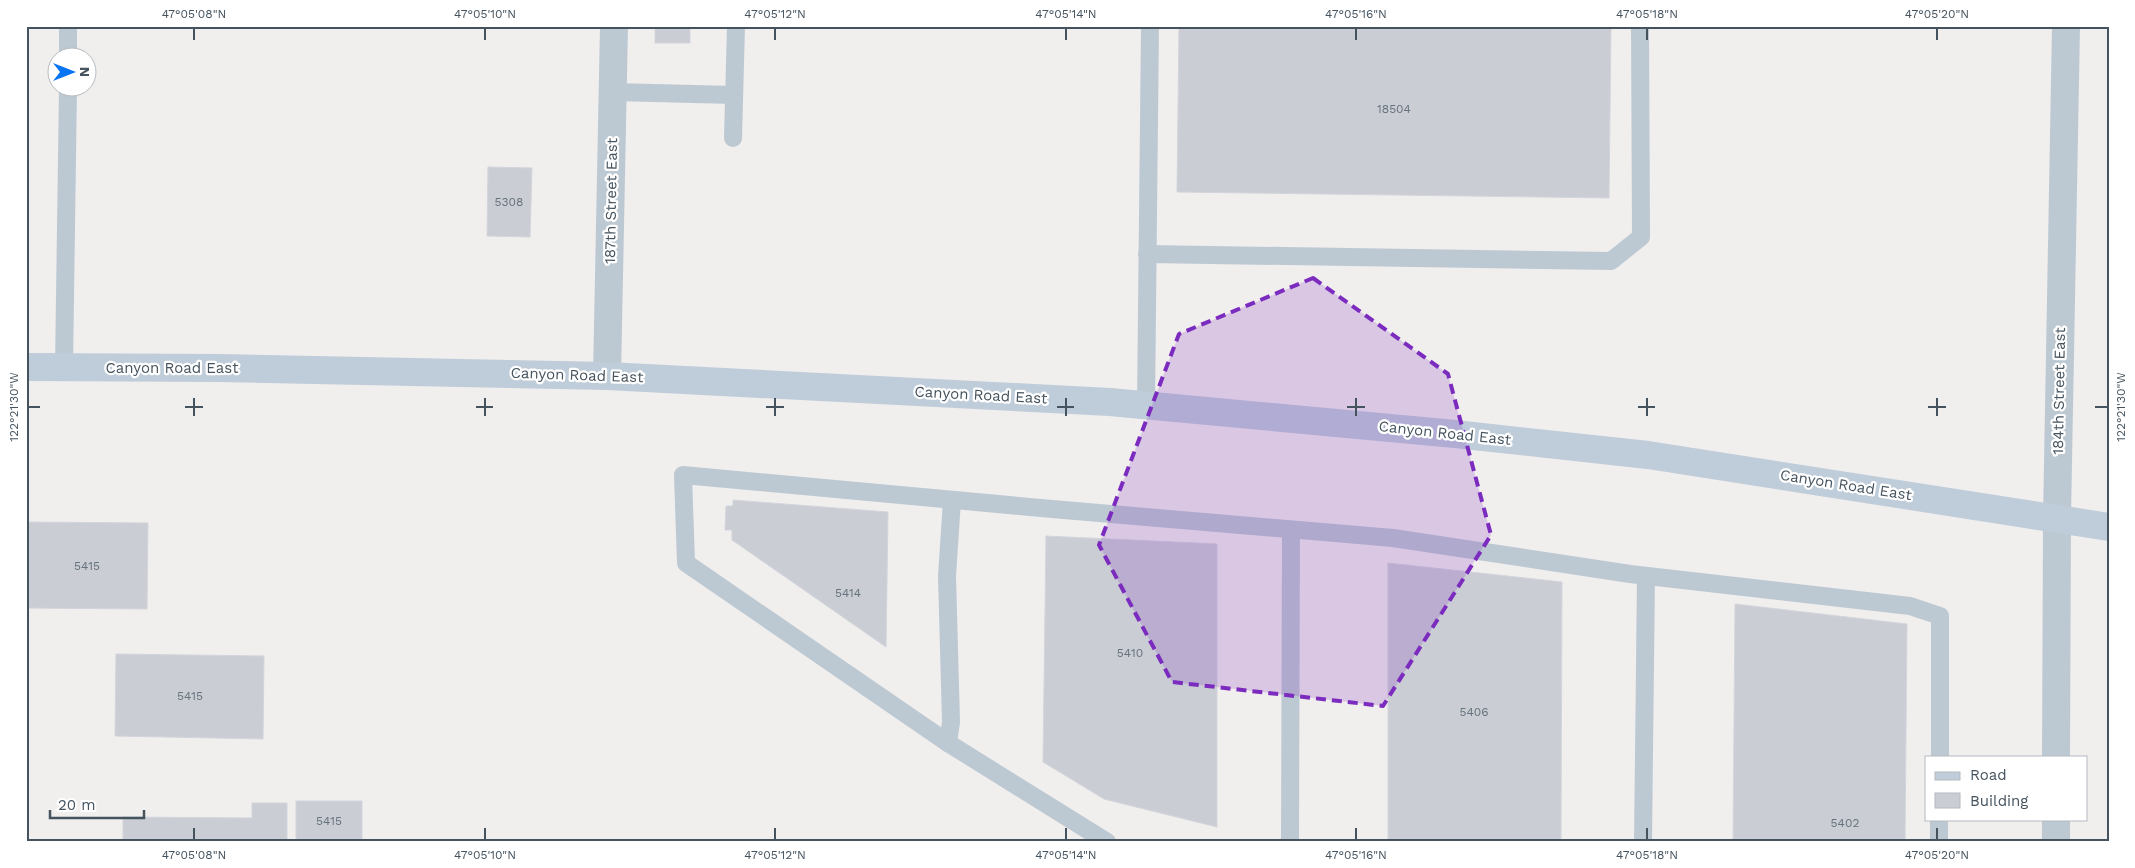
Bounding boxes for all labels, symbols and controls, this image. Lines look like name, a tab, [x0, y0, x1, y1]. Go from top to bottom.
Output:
text: 47°05'08"N	[162, 7, 226, 21]
text: 47°05'10"N	[454, 7, 516, 21]
text: 47°05'12"N	[744, 7, 806, 21]
text: 47°05'14"N	[1035, 7, 1097, 21]
text: 47°05'16"N	[1325, 7, 1387, 21]
text: 47°05'18"N	[1616, 7, 1678, 21]
text: 47°05'20"N	[1905, 7, 1969, 21]
north arrow	[48, 48, 98, 98]
text: N	[77, 67, 93, 77]
house number: 18504	[1377, 102, 1411, 116]
street label: 187th Street East	[601, 137, 621, 264]
house number: 5308	[495, 195, 523, 209]
street label: 184th Street East	[2049, 326, 2069, 455]
street label: Canyon Road East	[106, 359, 239, 377]
street label: Canyon Road East	[510, 364, 644, 386]
text: 122°21'30"W	[7, 372, 21, 442]
text: 122°21'30"W	[2114, 372, 2128, 442]
street label: Canyon Road East	[914, 383, 1049, 408]
street label: Canyon Road East	[1378, 417, 1513, 449]
street label: Canyon Road East	[1779, 466, 1914, 504]
house number: 5415	[74, 559, 100, 573]
house number: 5414	[835, 586, 861, 600]
house number: 5410	[1117, 646, 1143, 660]
house number: 5415	[177, 689, 203, 703]
house number: 5406	[1459, 705, 1489, 719]
legend	[1925, 756, 2088, 820]
text: Road	[1970, 766, 2007, 784]
scale bar	[50, 788, 144, 820]
text: Building	[1970, 792, 2028, 810]
text: 20 m	[58, 796, 96, 814]
house number: 5415	[316, 814, 342, 828]
house number: 5402	[1831, 816, 1859, 830]
text: 47°05'08"N	[162, 848, 226, 862]
text: 47°05'10"N	[454, 848, 516, 862]
text: 47°05'12"N	[744, 848, 806, 862]
text: 47°05'14"N	[1035, 848, 1097, 862]
text: 47°05'16"N	[1325, 848, 1387, 862]
text: 47°05'18"N	[1616, 848, 1678, 862]
text: 47°05'20"N	[1905, 848, 1969, 862]

